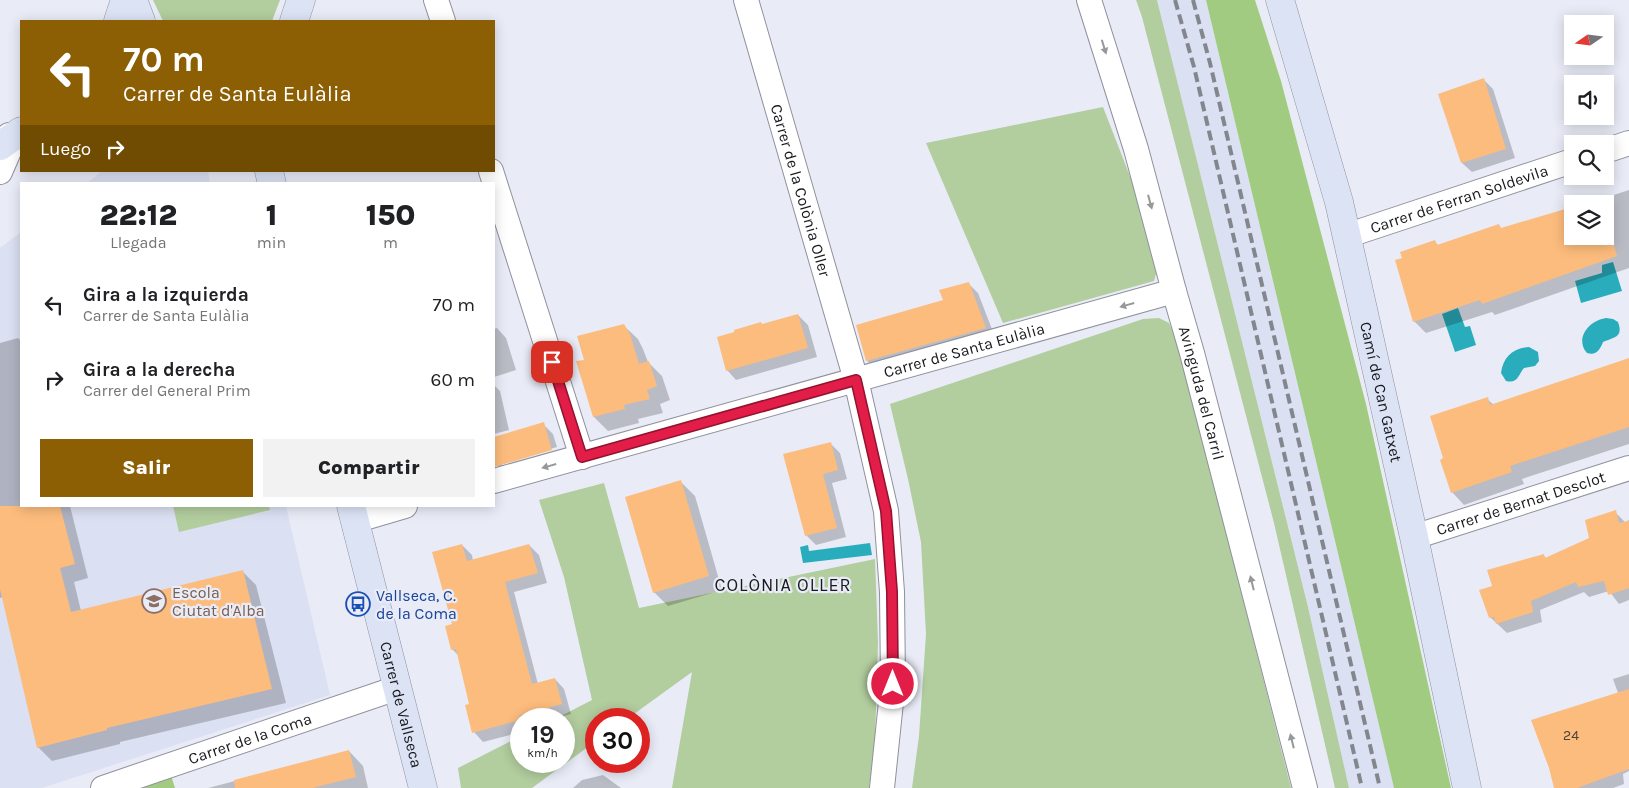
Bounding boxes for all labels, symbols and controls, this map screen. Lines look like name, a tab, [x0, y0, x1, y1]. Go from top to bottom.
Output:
north arrow	[1564, 15, 1614, 65]
map controls	[1564, 15, 1614, 245]
text: 70 m	[123, 39, 205, 80]
one-way arrow	[1100, 39, 1108, 54]
icon: left	[40, 40, 105, 105]
button: sound	[1564, 75, 1614, 125]
text: Carrer de Santa Eulàlia	[123, 81, 352, 107]
street label: Carrer de la Colònia Oller	[767, 102, 835, 279]
icon: right	[101, 135, 129, 163]
button: search	[1564, 135, 1614, 185]
text: Luego	[40, 138, 91, 160]
street label: Carrer de Ferran Soldevila	[1368, 161, 1551, 237]
one-way arrow	[1146, 195, 1154, 210]
button: layers	[1564, 195, 1614, 245]
text: 22:12	[100, 197, 177, 233]
text: 1	[266, 197, 277, 233]
text: 150	[366, 197, 415, 233]
text: Llegada	[110, 233, 167, 252]
text: min	[257, 233, 286, 252]
text: m	[383, 233, 398, 252]
text: Gira a la izquierda	[83, 284, 249, 306]
icon: left	[40, 291, 68, 319]
text: 70 m	[433, 294, 475, 316]
one-way arrow	[1119, 301, 1134, 309]
text: Carrer de Santa Eulàlia	[83, 306, 249, 325]
street label: Carrer de Santa Eulàlia	[881, 319, 1047, 382]
street label: Camí de Can Gatxet	[1356, 320, 1406, 464]
street label: Avinguda del Carril	[1175, 324, 1228, 462]
pin	[531, 341, 573, 383]
icon: arrive	[538, 348, 566, 376]
text: Gira a la derecha	[83, 359, 235, 381]
icon: right	[40, 366, 68, 394]
text: 60 m	[431, 369, 475, 391]
text: Carrer del General Prim	[83, 381, 251, 400]
button: Salir	[40, 439, 253, 497]
button: Compartir	[263, 439, 475, 497]
one-way arrow	[541, 462, 556, 470]
street label: Carrer de Bernat Desclot	[1434, 467, 1608, 539]
district label: COLÒNIA OLLER	[714, 573, 852, 596]
one-way arrow	[1248, 576, 1256, 591]
place label: Escola Ciutat d'Alba	[172, 583, 265, 620]
place label: Vallseca, C. de la Coma	[376, 586, 457, 623]
school or university icon: Escola Ciutat d'Alba	[141, 588, 167, 614]
bus stop icon: Vallseca, C. de la Coma	[345, 591, 371, 617]
street label: Carrer de Vallseca	[376, 640, 426, 770]
position arrow	[866, 657, 918, 709]
speed limit sign: 30	[585, 708, 650, 773]
street label: Carrer de la Coma	[186, 709, 314, 768]
text: 19	[530, 720, 555, 749]
house number: 24	[1563, 727, 1579, 744]
one-way arrow	[1288, 733, 1296, 748]
text: km/h	[527, 746, 558, 760]

